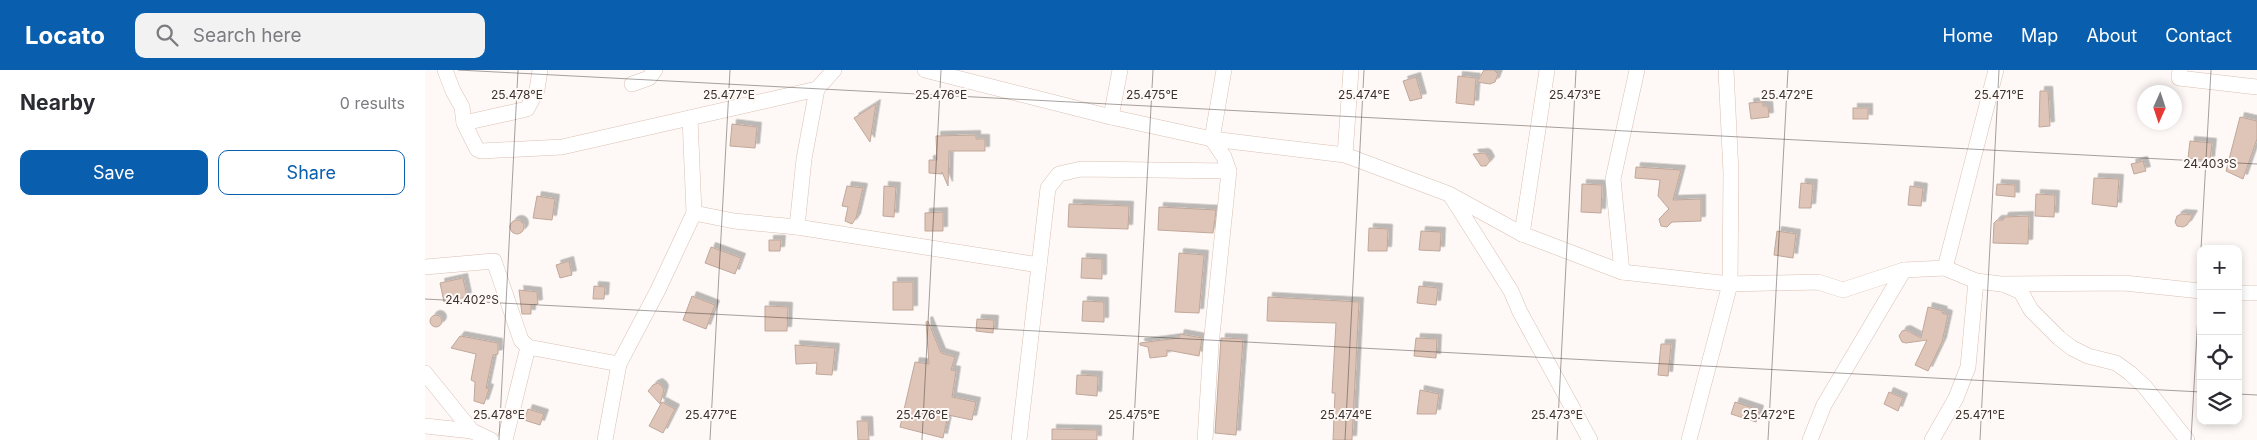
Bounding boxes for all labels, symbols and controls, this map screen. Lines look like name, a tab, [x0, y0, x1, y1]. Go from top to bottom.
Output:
search box	[135, 13, 485, 58]
text: Locato	[25, 21, 105, 50]
icon: search	[153, 21, 181, 49]
text: Search here	[193, 24, 301, 47]
text: Home	[1943, 25, 1993, 46]
text: Map	[2021, 25, 2058, 46]
text: About	[2086, 25, 2137, 46]
text: Contact	[2165, 25, 2232, 46]
north arrow	[2137, 85, 2182, 130]
text: 25.478°E	[491, 87, 543, 102]
text: 25.477°E	[703, 87, 755, 102]
text: 25.476°E	[915, 87, 967, 102]
text: 25.475°E	[1126, 87, 1178, 102]
text: 25.474°E	[1338, 87, 1390, 102]
text: 25.473°E	[1549, 87, 1601, 102]
text: 25.472°E	[1761, 87, 1813, 102]
text: 25.471°E	[1974, 87, 2024, 102]
text: Nearby	[20, 90, 95, 115]
text: 0 results	[340, 93, 405, 113]
button: Save	[20, 150, 208, 195]
button: Share	[218, 150, 405, 195]
text: 24.403°S	[2183, 156, 2237, 171]
map controls	[2197, 245, 2242, 425]
button: +	[2197, 245, 2242, 290]
button: −	[2197, 290, 2242, 335]
text: 24.402°S	[445, 292, 499, 307]
button: locate	[2197, 335, 2242, 380]
button: layers	[2197, 380, 2242, 425]
text: 25.478°E	[473, 407, 525, 422]
text: 25.477°E	[685, 407, 737, 422]
text: 25.476°E	[896, 407, 948, 422]
text: 25.475°E	[1108, 407, 1160, 422]
text: 25.474°E	[1320, 407, 1372, 422]
text: 25.473°E	[1531, 407, 1583, 422]
text: 25.472°E	[1743, 407, 1795, 422]
text: 25.471°E	[1955, 407, 2005, 422]

